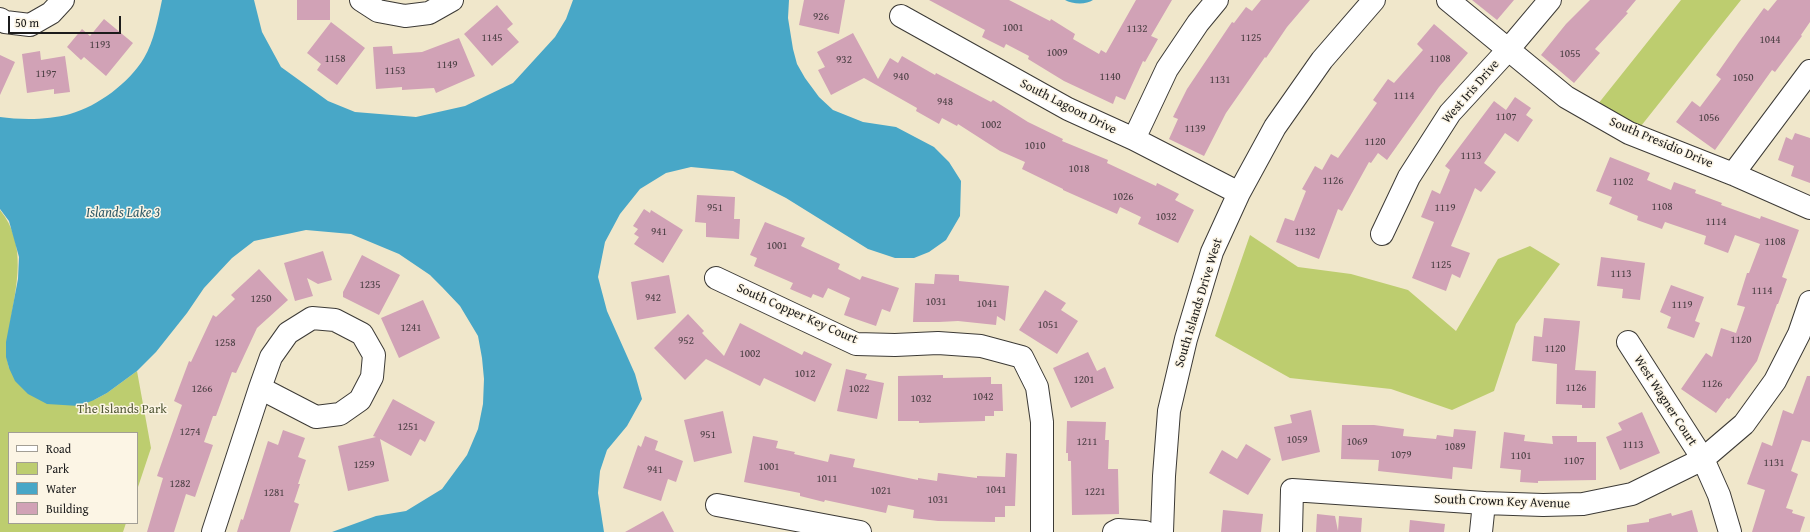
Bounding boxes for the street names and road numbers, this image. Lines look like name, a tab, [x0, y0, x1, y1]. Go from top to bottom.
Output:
street label: West Iris Drive	[1439, 57, 1503, 127]
street label: South Lagoon Drive	[1017, 76, 1119, 138]
street label: South Presidio Drive	[1607, 114, 1715, 172]
street label: South Islands Drive West	[1172, 236, 1226, 370]
street label: South Copper Key Court	[734, 280, 860, 348]
street label: West Wagner Court	[1630, 353, 1700, 449]
street label: South Crown Key Avenue	[1434, 492, 1570, 512]

